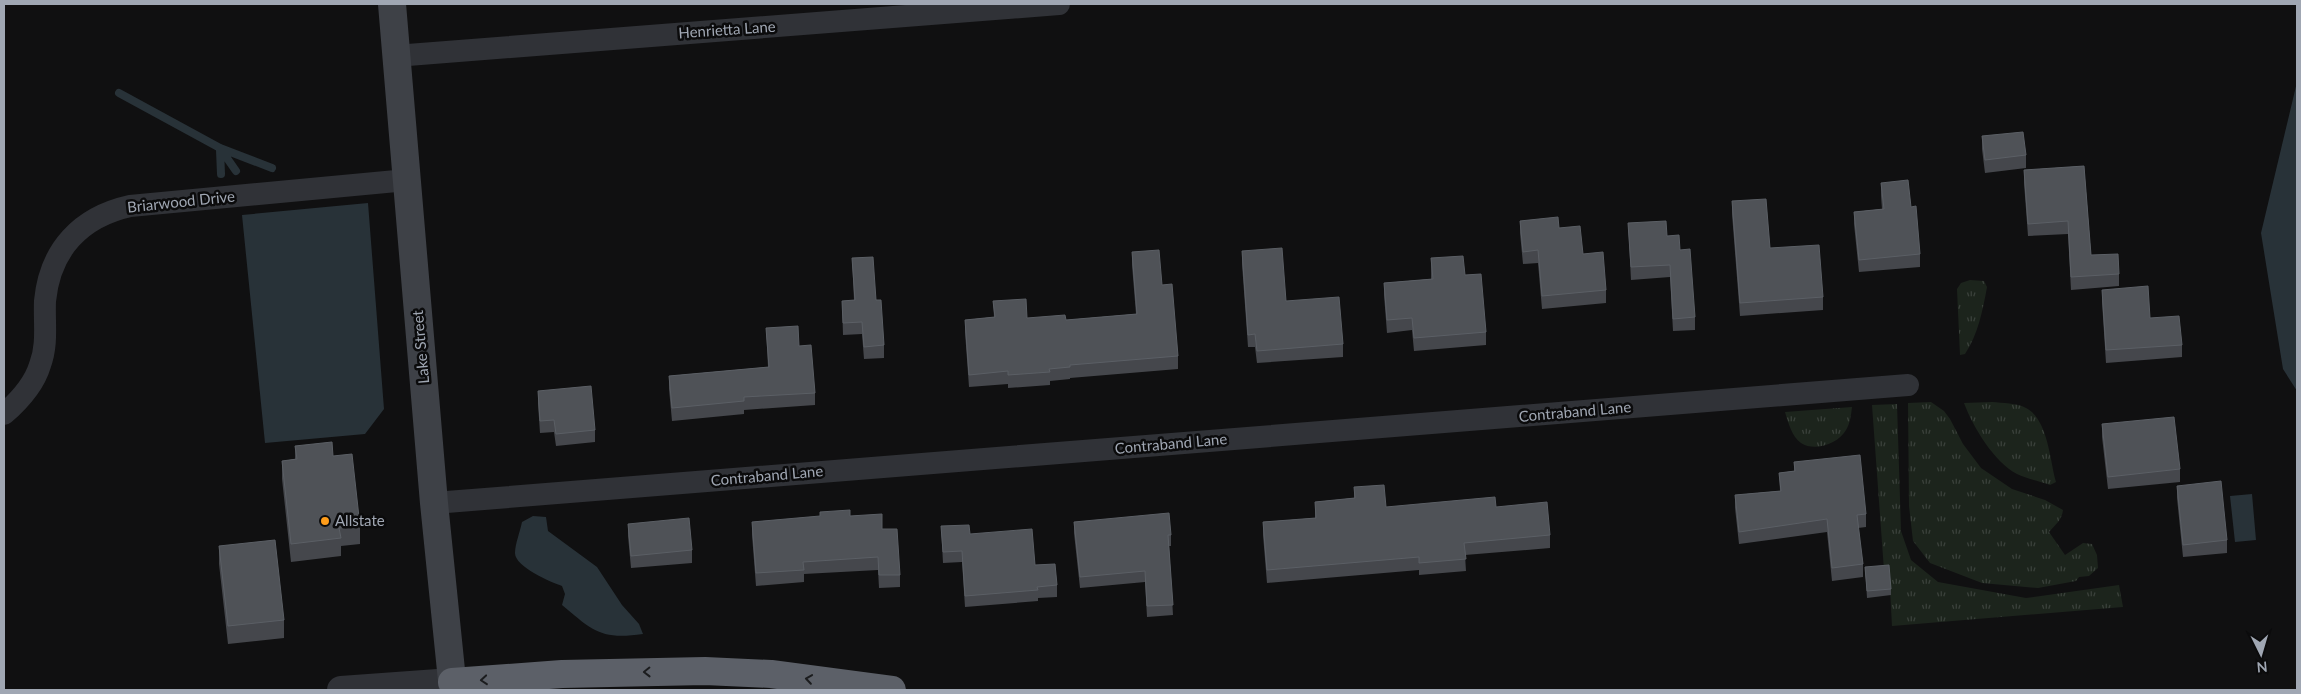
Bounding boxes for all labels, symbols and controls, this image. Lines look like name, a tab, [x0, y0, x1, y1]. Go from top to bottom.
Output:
street label: Henrietta Lane	[678, 17, 776, 41]
street label: Briarwood Drive	[126, 186, 236, 216]
street label: Lake Street	[408, 309, 432, 385]
street label: Contraband Lane	[1518, 397, 1632, 425]
street label: Contraband Lane	[1114, 429, 1228, 457]
street label: Contraband Lane	[710, 461, 824, 489]
place label: Allstate	[335, 511, 385, 529]
marker: Allstate	[319, 515, 331, 527]
north arrow	[2236, 629, 2286, 679]
text: N	[2256, 659, 2268, 676]
one-way arrow	[642, 667, 650, 677]
one-way arrow	[480, 674, 488, 685]
one-way arrow	[804, 674, 812, 685]

